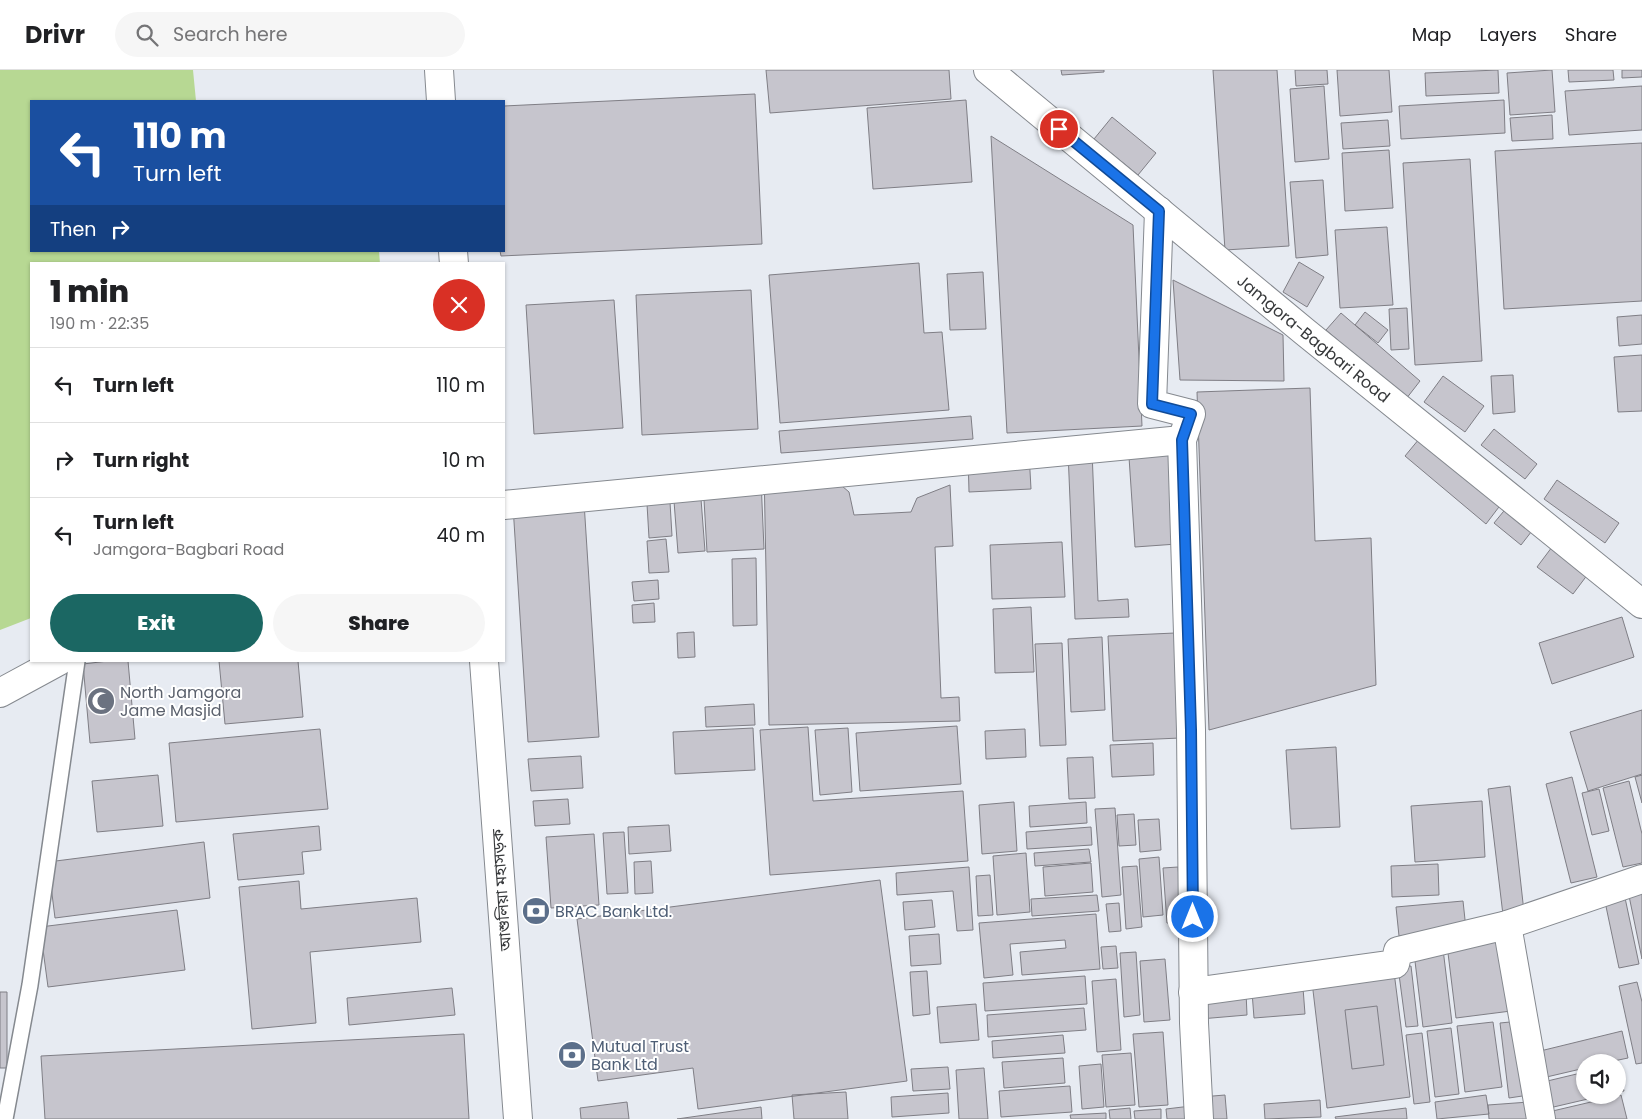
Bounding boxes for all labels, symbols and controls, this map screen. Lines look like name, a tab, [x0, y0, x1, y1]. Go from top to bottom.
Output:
search box	[115, 12, 465, 57]
text: Drivr	[25, 18, 85, 51]
icon: search	[133, 21, 161, 49]
text: Search here	[173, 21, 288, 48]
text: Map	[1412, 22, 1452, 47]
text: Layers	[1480, 22, 1537, 47]
text: Share	[1565, 22, 1617, 47]
pin	[1038, 108, 1080, 150]
text: 110 m	[133, 111, 227, 160]
icon: arrive	[1045, 115, 1073, 143]
icon: left	[50, 120, 115, 185]
text: Turn left	[133, 158, 221, 189]
icon: right	[106, 215, 134, 243]
text: Then	[50, 216, 96, 243]
street label: Jamgora-Bagbari Road	[1232, 269, 1395, 408]
text: 1 min	[50, 270, 129, 313]
button: close	[433, 279, 485, 331]
text: 190 m · 22:35	[50, 312, 149, 335]
icon: left	[50, 371, 78, 399]
text: Turn left	[93, 372, 174, 399]
text: 110 m	[436, 372, 485, 399]
icon: right	[50, 446, 78, 474]
text: Turn right	[93, 447, 189, 474]
text: 10 m	[442, 447, 485, 474]
text: Turn left	[93, 509, 174, 536]
icon: left	[50, 521, 78, 549]
text: 40 m	[436, 522, 485, 549]
text: Jamgora-Bagbari Road	[93, 538, 284, 561]
button: Exit	[50, 594, 263, 652]
button: Share	[273, 594, 485, 652]
place label: North Jamgora Jame Masjid	[120, 681, 241, 722]
mosque icon: North Jamgora Jame Masjid	[86, 686, 116, 716]
street label: আশুলিয়া মহাসড়ক	[486, 827, 517, 953]
position arrow	[1166, 890, 1218, 942]
bank icon: BRAC Bank Ltd.	[521, 896, 551, 926]
place label: BRAC Bank Ltd.	[555, 900, 672, 923]
place label: Mutual Trust Bank Ltd	[591, 1035, 689, 1076]
bank icon: Mutual Trust Bank Ltd	[557, 1040, 587, 1070]
map controls	[1576, 1054, 1626, 1104]
button: sound	[1576, 1054, 1626, 1104]

